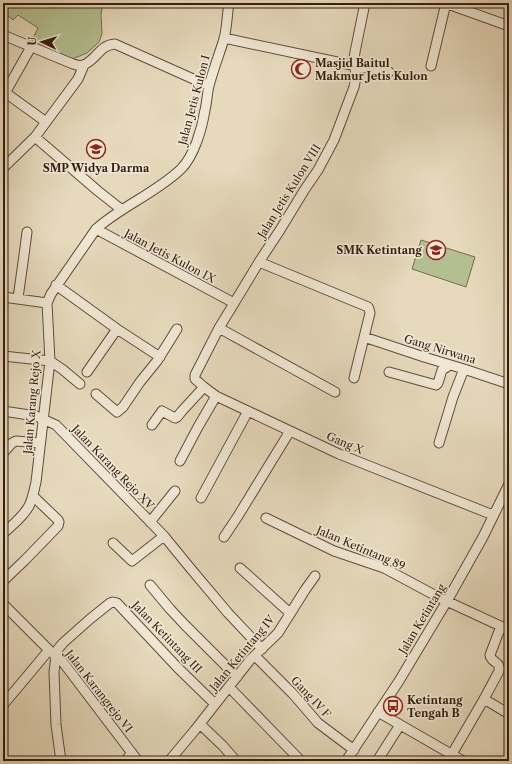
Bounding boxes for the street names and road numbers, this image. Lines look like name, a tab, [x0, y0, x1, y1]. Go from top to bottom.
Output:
street label: Jalan Jetis Kulon I	[175, 53, 213, 148]
street label: Jalan Jetis Kulon VIII	[253, 141, 324, 242]
street label: Jalan Jetis Kulon IX	[120, 225, 218, 286]
street label: Gang Nirwana	[402, 331, 478, 367]
street label: Jalan Karang Rejo X	[20, 349, 44, 457]
street label: Jalan Karang Rejo XV	[68, 420, 158, 513]
street label: Gang X	[324, 429, 366, 457]
street label: Jalan Ketintang 89	[313, 522, 408, 573]
street label: Jalan Ketintang	[395, 581, 449, 658]
street label: Jalan Ketintang III	[128, 597, 205, 676]
street label: Jalan Ketintang IV	[205, 612, 278, 695]
street label: Jalan Karangrejo VI	[61, 645, 136, 735]
street label: Gang IV F	[288, 673, 334, 721]

